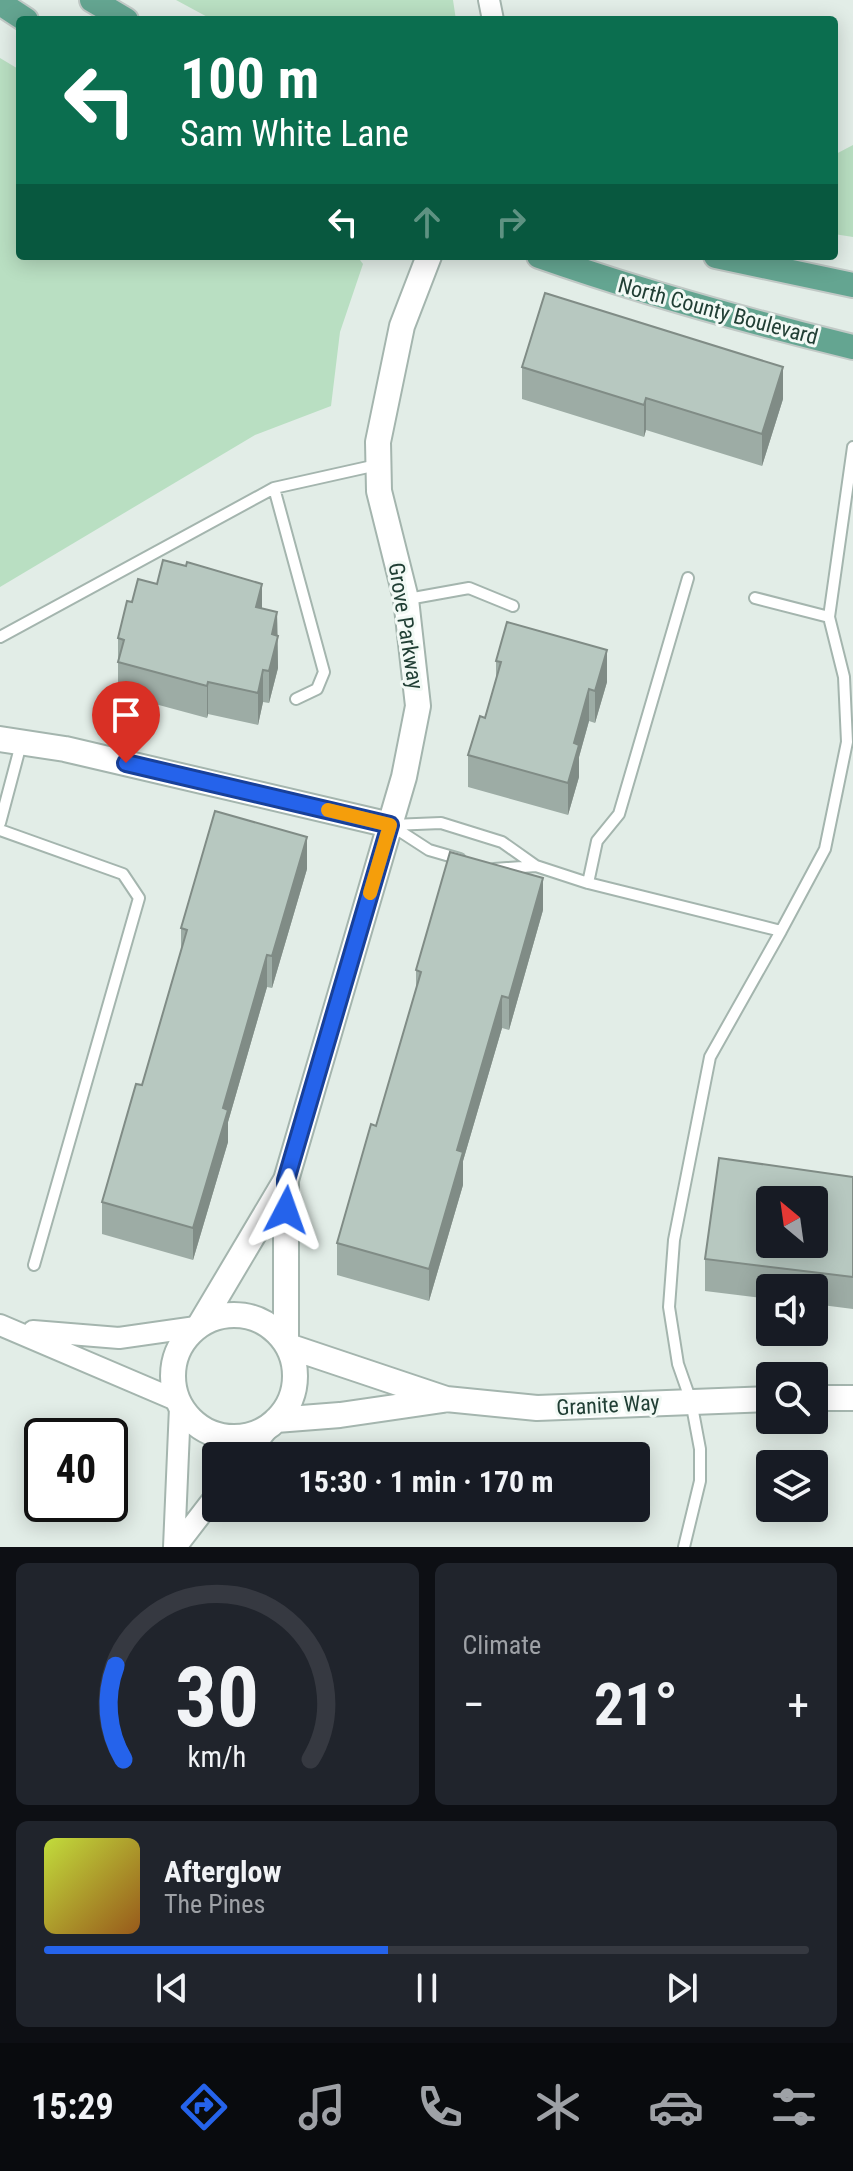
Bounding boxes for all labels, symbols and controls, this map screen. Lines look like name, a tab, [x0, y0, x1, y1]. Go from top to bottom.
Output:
text: 100 m	[180, 46, 319, 112]
icon: left	[48, 48, 152, 152]
text: Sam White Lane	[180, 113, 409, 155]
icon: left	[321, 200, 365, 244]
icon: ahead	[405, 200, 449, 244]
icon: right	[489, 200, 533, 244]
street label: North County Boulevard	[615, 272, 821, 350]
street label: Grove Parkway	[384, 561, 428, 691]
pin	[92, 681, 160, 763]
icon: arrive	[104, 693, 148, 737]
position arrow	[244, 1168, 328, 1252]
north arrow	[756, 1186, 828, 1258]
map controls	[756, 1186, 828, 1522]
button: sound	[756, 1274, 828, 1346]
button: search	[756, 1362, 828, 1434]
street label: Granite Way	[556, 1390, 660, 1420]
speed limit sign: 40	[24, 1418, 128, 1522]
button: layers	[756, 1450, 828, 1522]
text: 15:30 · 1 min · 170 m	[299, 1464, 553, 1499]
text: Climate	[463, 1630, 541, 1660]
text: 30	[175, 1649, 259, 1746]
text: 21°	[594, 1669, 678, 1740]
text: −	[463, 1679, 485, 1731]
text: +	[787, 1679, 809, 1731]
text: km/h	[188, 1740, 247, 1774]
text: Afterglow	[164, 1854, 282, 1889]
text: The Pines	[164, 1889, 265, 1919]
icon: previous	[150, 1966, 194, 2010]
icon: pause	[405, 1966, 449, 2010]
icon: next	[660, 1966, 704, 2010]
icon: directions	[176, 2079, 232, 2135]
icon: music	[294, 2079, 350, 2135]
icon: phone	[412, 2079, 468, 2135]
icon: climate	[530, 2079, 586, 2135]
icon: car	[648, 2079, 704, 2135]
icon: filters	[766, 2079, 822, 2135]
text: 15:29	[31, 2086, 114, 2128]

